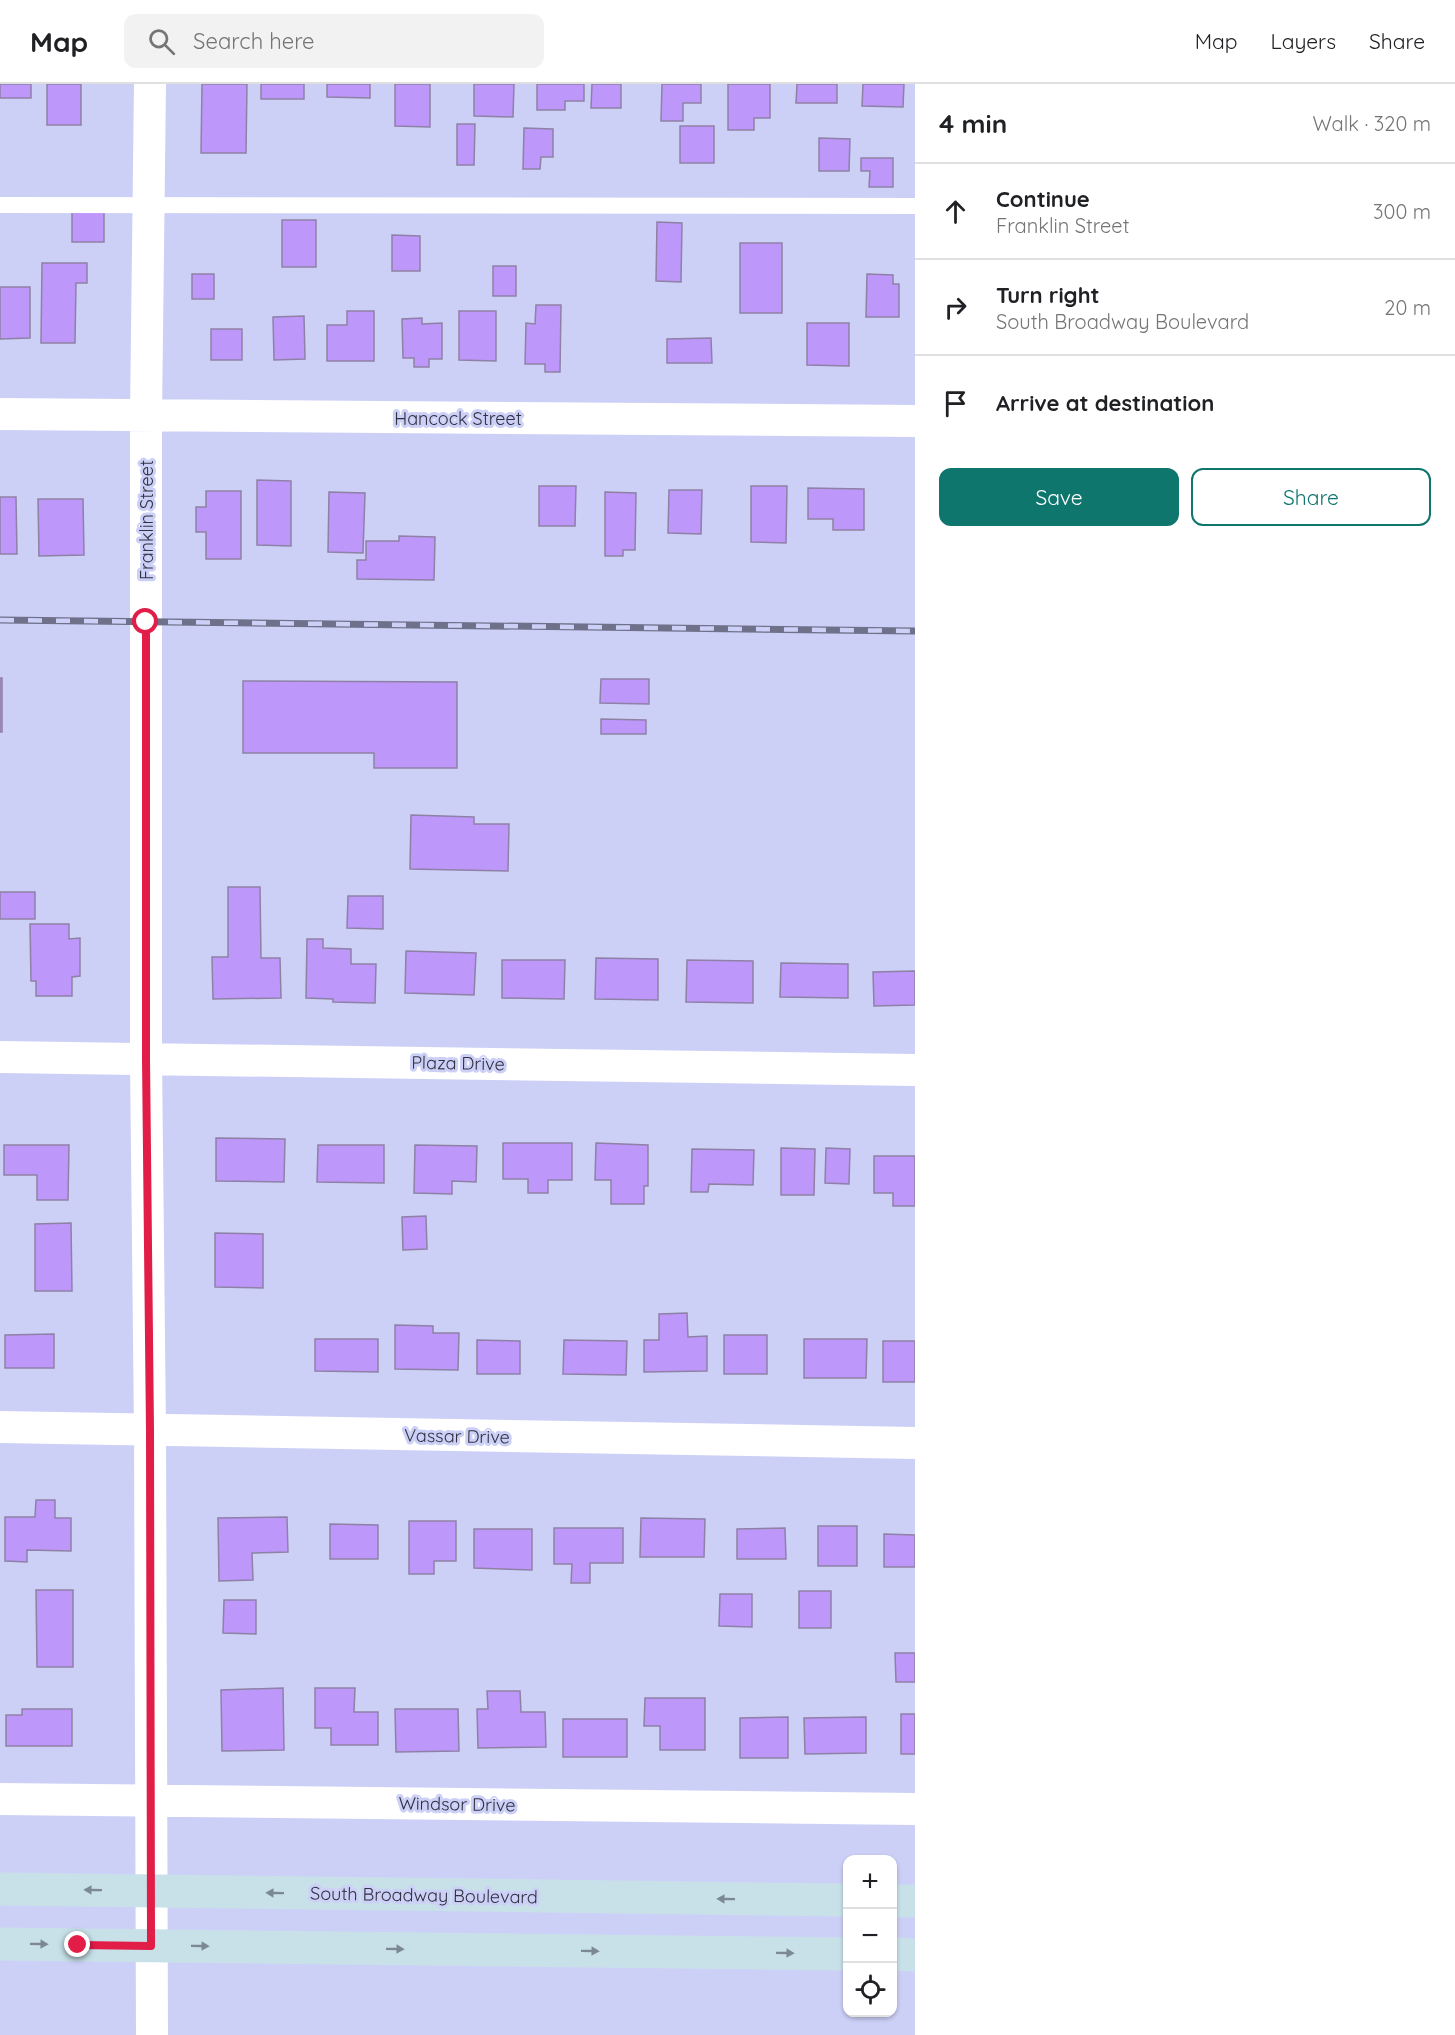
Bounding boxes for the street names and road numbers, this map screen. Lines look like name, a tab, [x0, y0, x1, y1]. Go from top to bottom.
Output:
street label: Hancock Street	[394, 407, 522, 430]
street label: Franklin Street	[135, 460, 158, 580]
street label: Plaza Drive	[411, 1051, 505, 1075]
street label: Vassar Drive	[404, 1424, 510, 1448]
street label: Windsor Drive	[398, 1791, 516, 1817]
street label: South Broadway Boulevard	[310, 1882, 538, 1908]

